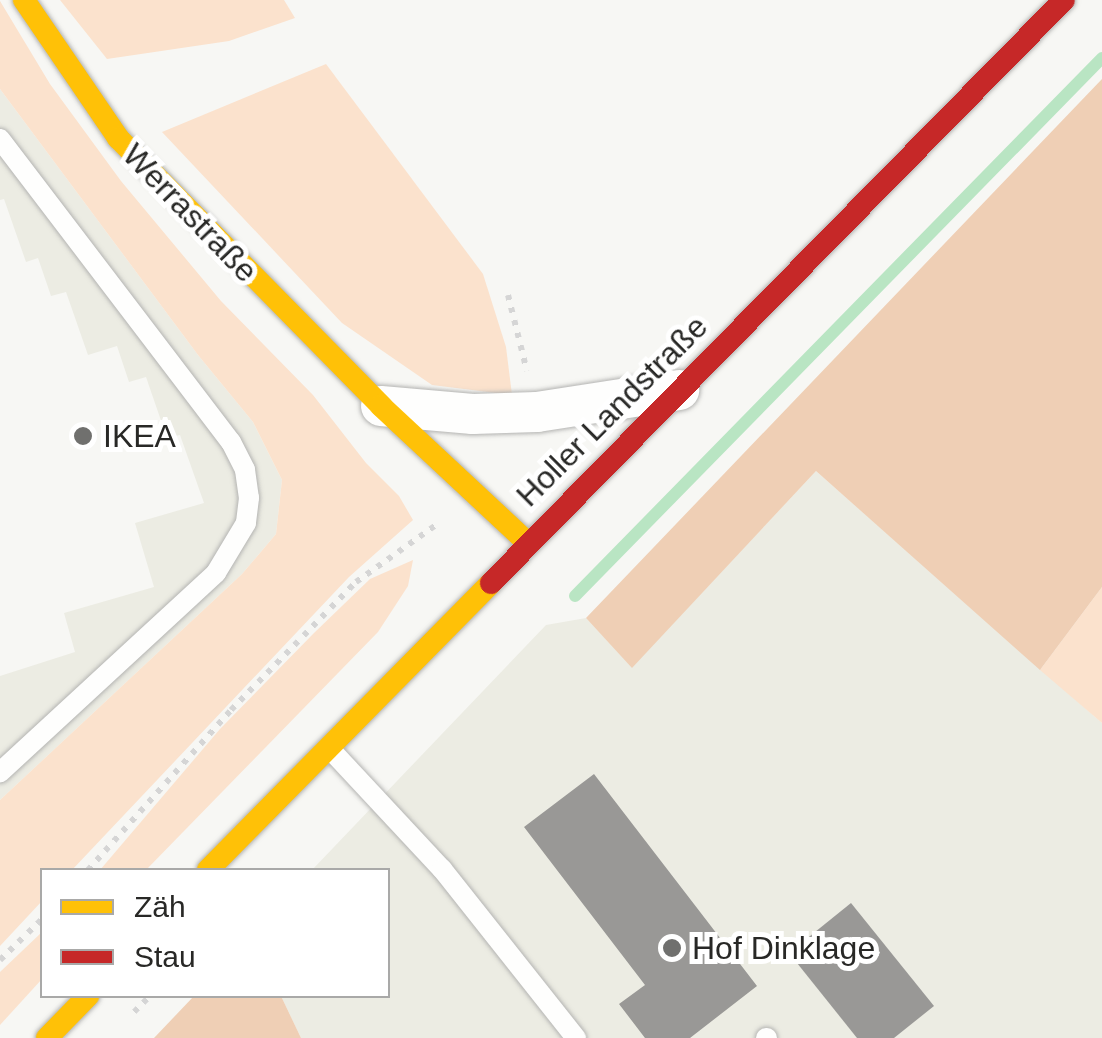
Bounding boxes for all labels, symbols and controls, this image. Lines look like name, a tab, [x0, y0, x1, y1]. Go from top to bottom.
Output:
street label: Werrastraße	[115, 136, 265, 290]
street label: Holler Landstraße	[508, 307, 716, 515]
place label: IKEA	[103, 417, 176, 455]
marker: IKEA	[72, 425, 94, 447]
legend	[40, 868, 390, 998]
text: Zäh	[134, 890, 186, 923]
place label: Hof Dinklage	[692, 929, 875, 967]
marker: Hof Dinklage	[661, 937, 683, 959]
text: Stau	[134, 940, 196, 973]

